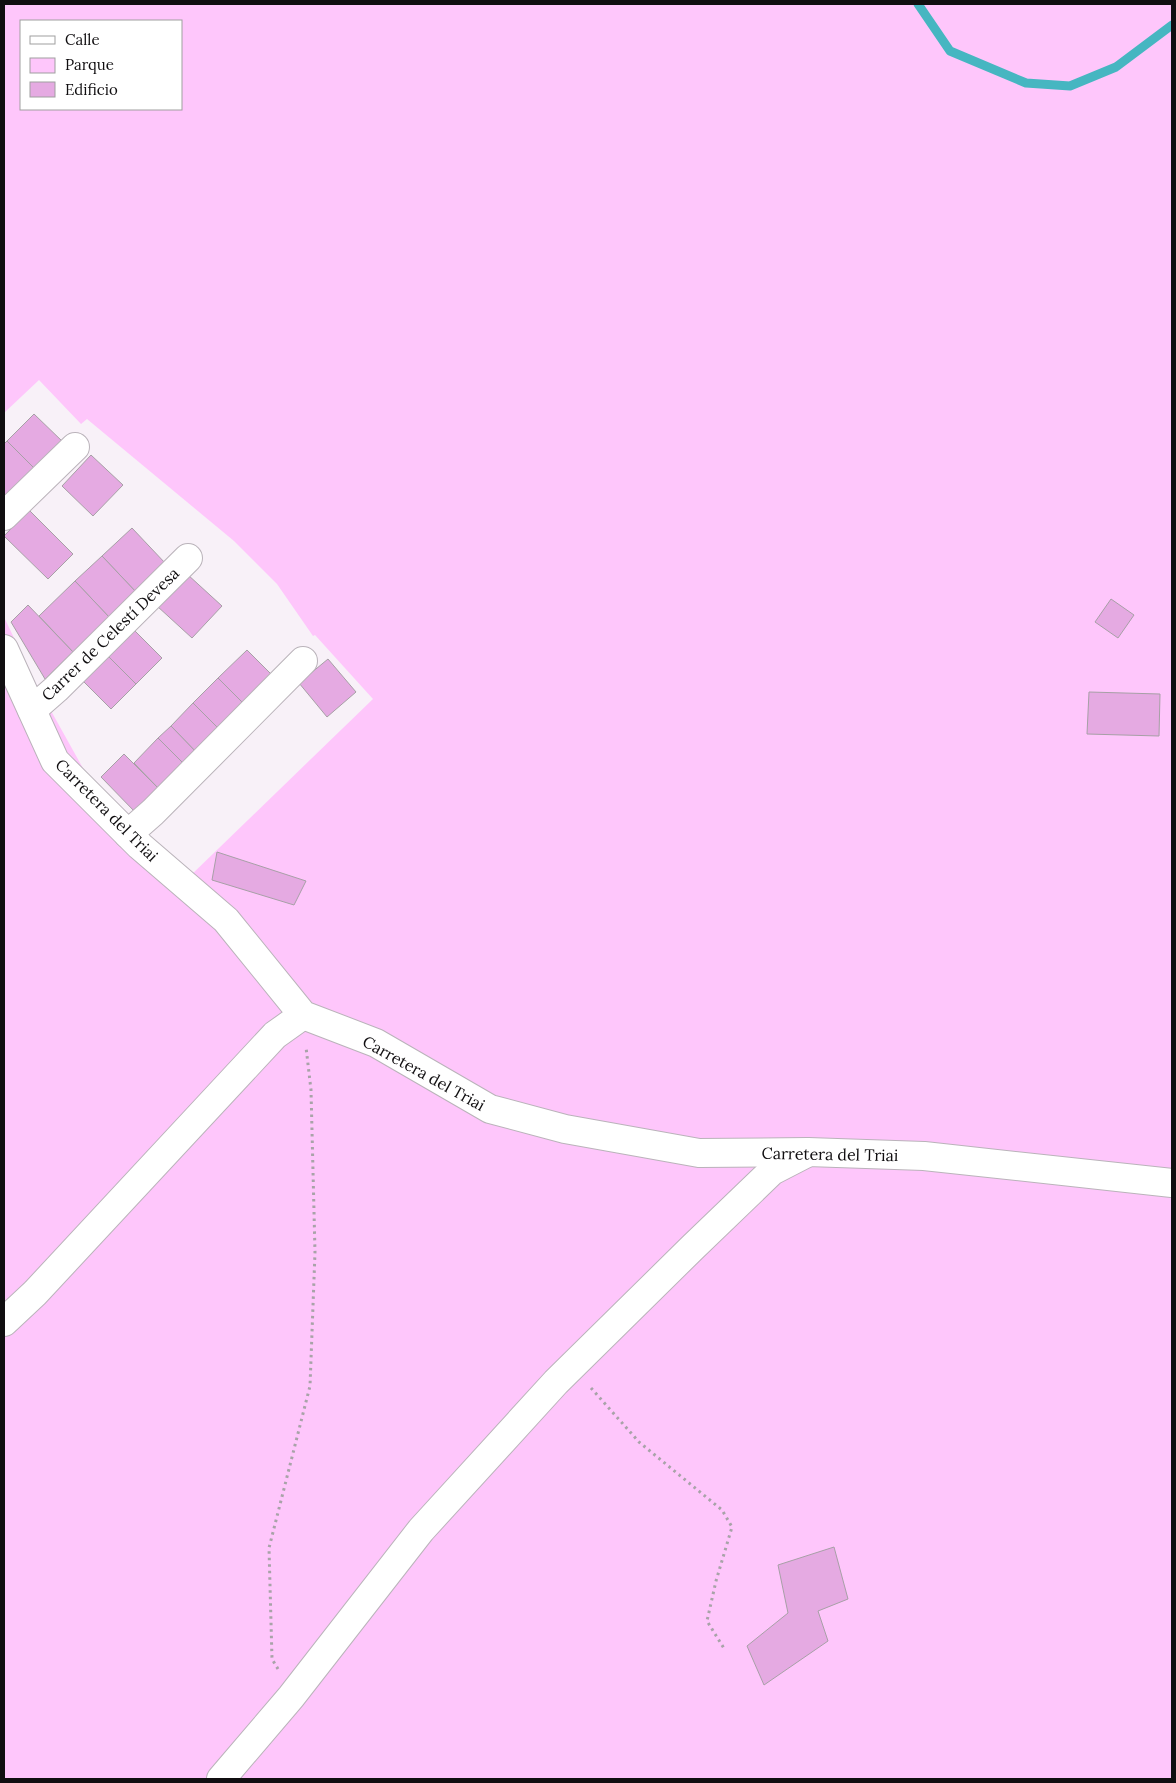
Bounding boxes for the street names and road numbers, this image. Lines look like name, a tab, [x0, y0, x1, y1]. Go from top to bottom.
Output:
street label: Carrer de Celestí Devesa	[37, 563, 183, 705]
street label: Carretera del Triai	[52, 755, 162, 865]
street label: Carretera del Triai	[359, 1031, 489, 1115]
street label: Carretera del Triai	[761, 1143, 899, 1165]

